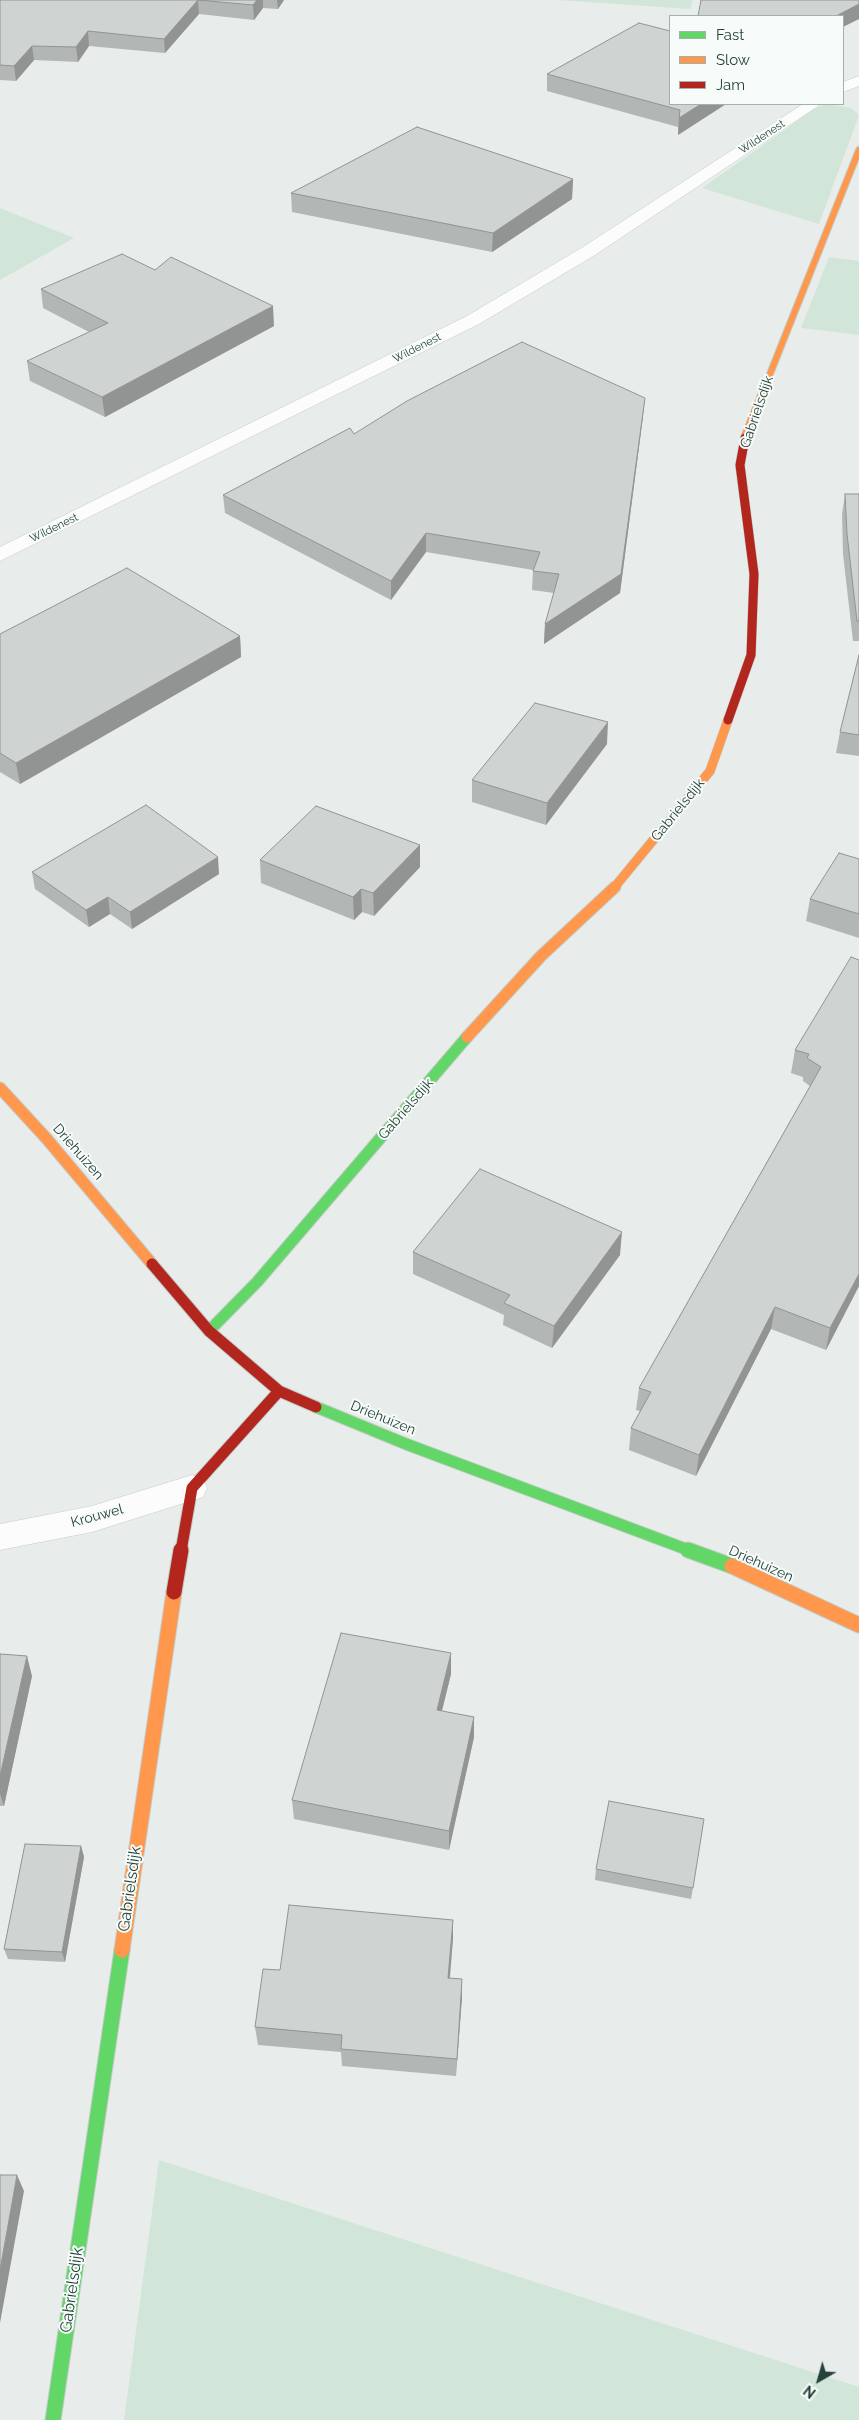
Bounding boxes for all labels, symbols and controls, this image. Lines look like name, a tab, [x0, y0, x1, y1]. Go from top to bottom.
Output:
legend	[669, 15, 844, 105]
text: Fast	[716, 26, 744, 44]
text: Slow	[716, 51, 750, 69]
text: Jam	[716, 76, 745, 94]
street label: Wildenest	[737, 117, 787, 157]
street label: Wildenest	[391, 330, 443, 366]
street label: Gabrielsdijk	[737, 374, 777, 450]
street label: Wildenest	[28, 511, 80, 545]
street label: Gabrielsdijk	[648, 775, 708, 845]
street label: Gabrielsdijk	[375, 1075, 437, 1143]
street label: Driehuizen	[49, 1121, 107, 1183]
street label: Driehuizen	[348, 1397, 418, 1439]
street label: Krouwel	[69, 1501, 125, 1531]
street label: Driehuizen	[726, 1542, 796, 1586]
street label: Gabrielsdijk	[114, 1845, 146, 1933]
street label: Gabrielsdijk	[56, 2246, 88, 2334]
north arrow	[794, 2355, 844, 2405]
text: N	[801, 2382, 819, 2401]

